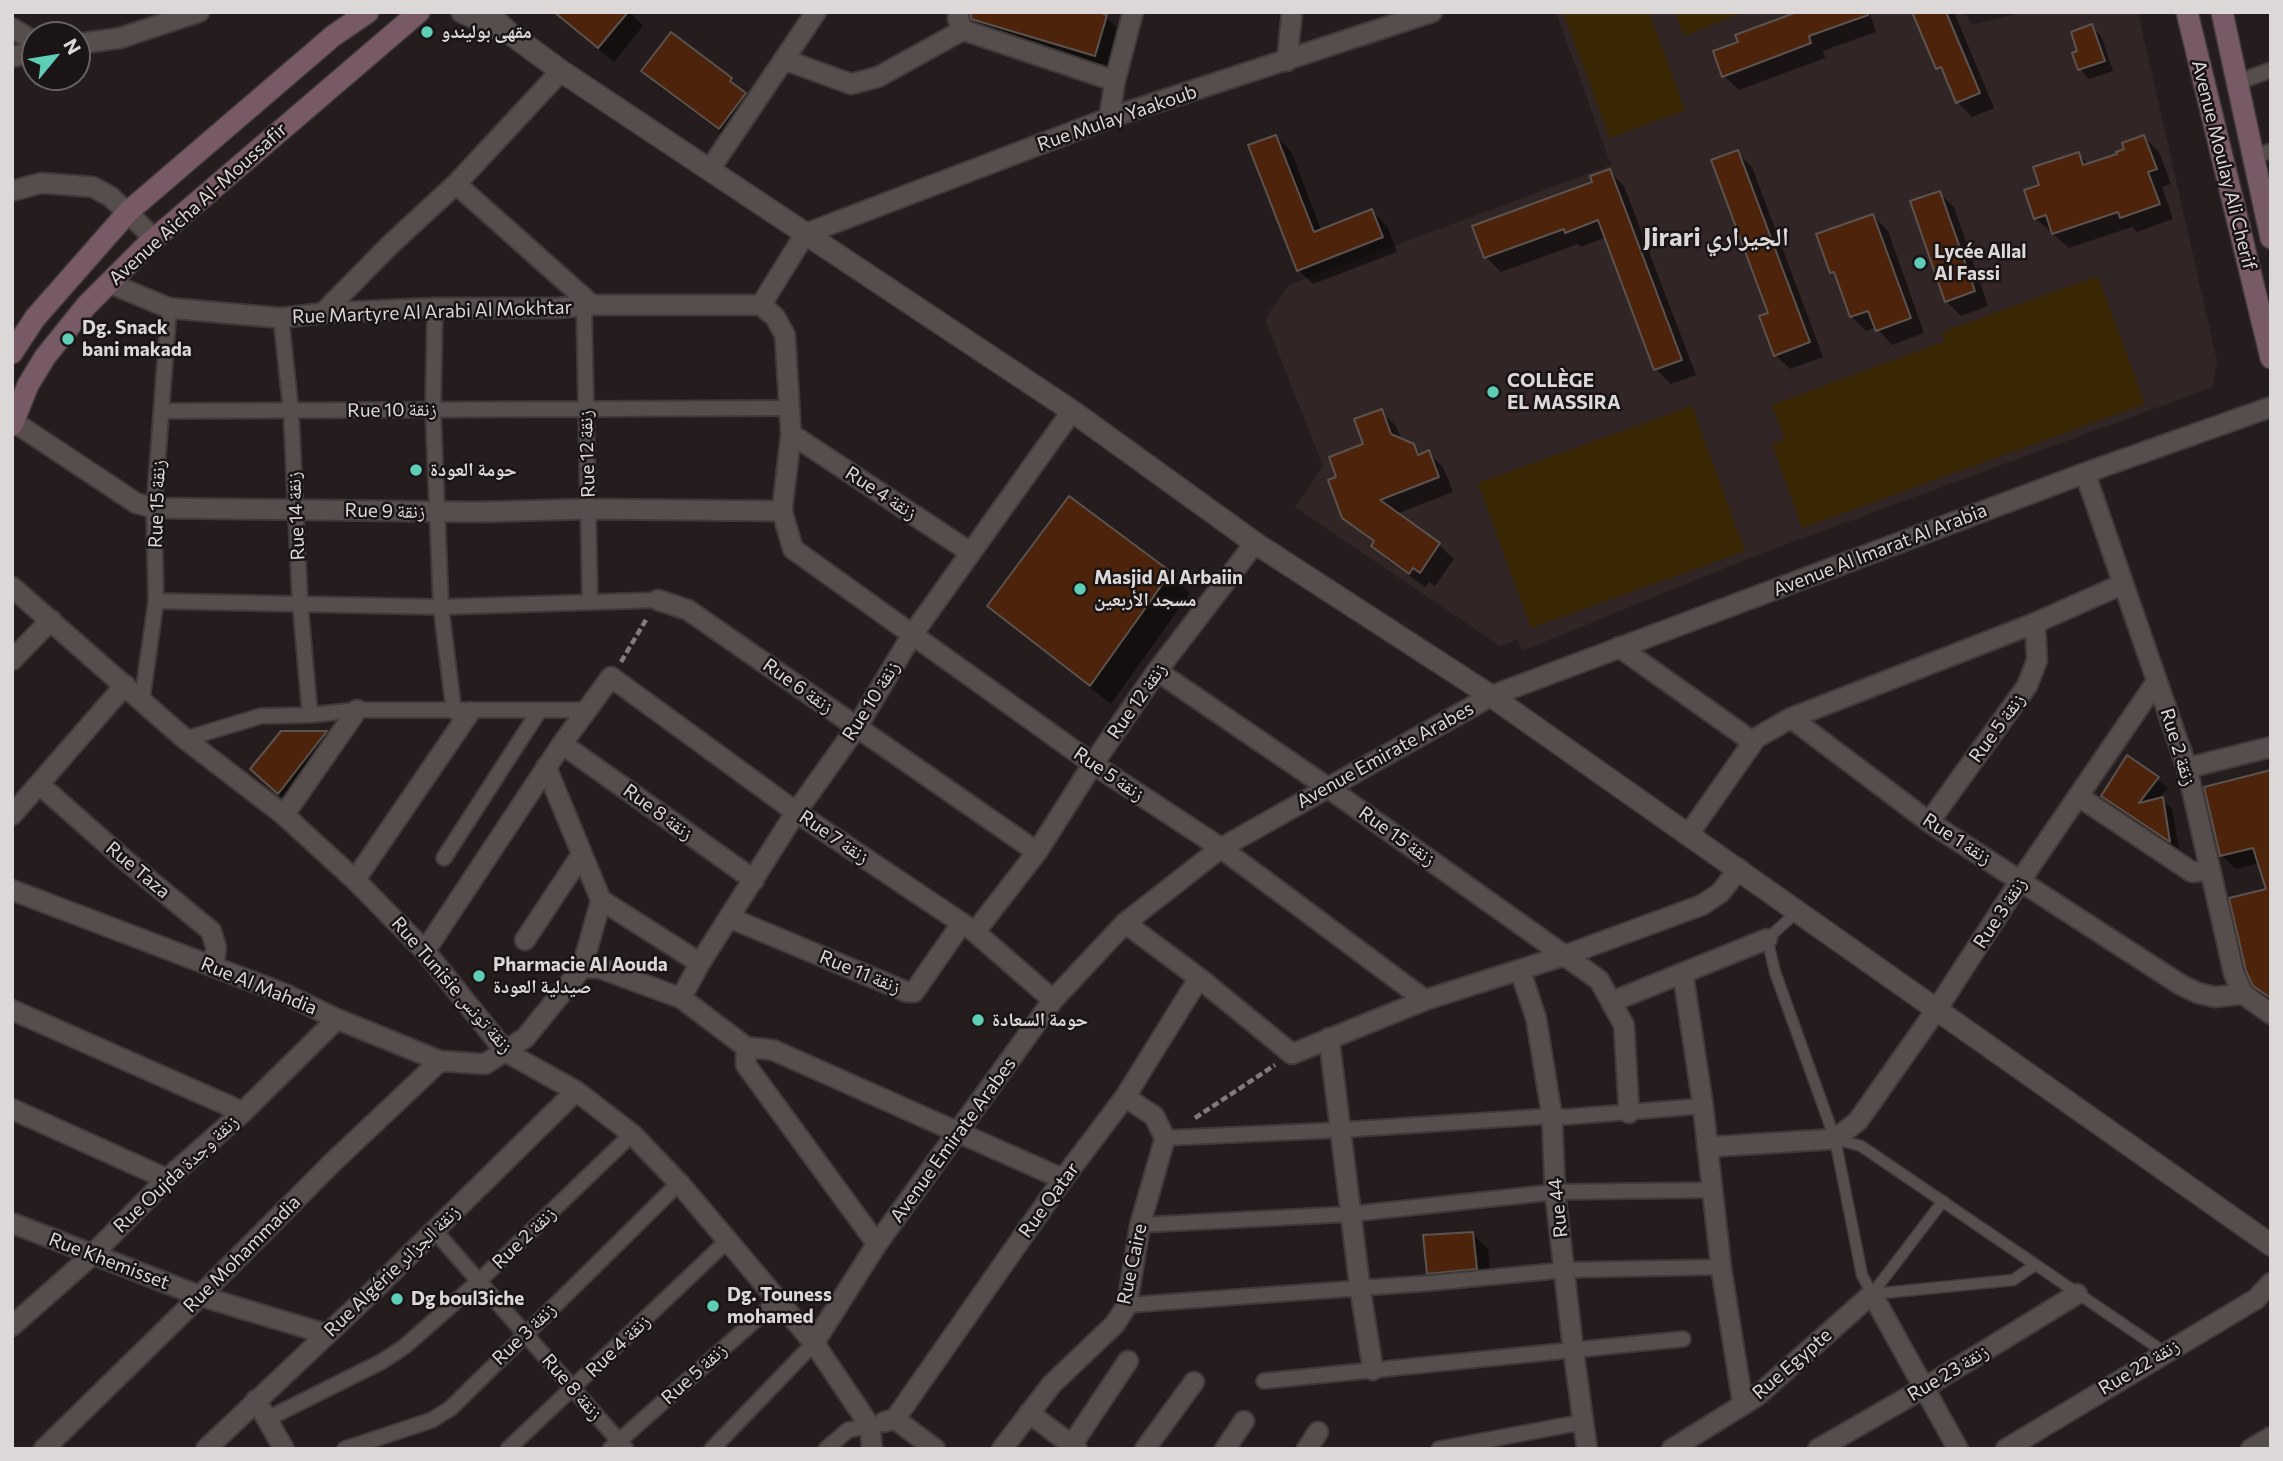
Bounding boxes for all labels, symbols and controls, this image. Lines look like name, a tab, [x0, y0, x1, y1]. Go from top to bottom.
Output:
north arrow	[21, 21, 91, 91]
place label: مقهى بوليندو	[441, 21, 532, 43]
marker: مقهى بوليندو	[419, 24, 435, 40]
text: N	[59, 34, 86, 58]
street label: Avenue Moulay Ali Cherif	[2187, 58, 2261, 272]
street label: Rue Mulay Yaakoub	[1034, 80, 1200, 156]
street label: Avenue Aicha Al-Moussafir	[104, 118, 292, 290]
district label: Jirari الجيراري	[1643, 221, 1789, 253]
place label: Lycée Allal Al Fassi	[1934, 241, 2026, 285]
marker: Lycée Allal Al Fassi	[1912, 255, 1928, 271]
street label: Rue Martyre Al Arabi Al Mokhtar	[292, 296, 572, 328]
place label: Dg. Snack bani makada	[82, 317, 192, 361]
marker: Dg. Snack bani makada	[60, 331, 76, 347]
place label: COLLÈGE EL MASSIRA	[1507, 370, 1621, 414]
marker: COLLÈGE EL MASSIRA	[1485, 384, 1501, 400]
street label: Rue 10 زنقة	[347, 398, 437, 422]
street label: Rue 12 زنقة	[574, 410, 600, 498]
place label: حومة العودة	[430, 459, 517, 481]
street label: Rue 15 زنقة	[144, 460, 170, 548]
marker: حومة العودة	[408, 462, 424, 478]
street label: Rue 4 زنقة	[841, 462, 921, 524]
street label: Rue 14 زنقة	[282, 471, 310, 561]
street label: Rue 9 زنقة	[345, 499, 425, 523]
street label: Avenue Al Imarat Al Arabia	[1770, 499, 1990, 601]
place label: Masjid Al Arbaiin مسجد الأربعين	[1094, 567, 1243, 611]
marker: Masjid Al Arbaiin مسجد الأربعين	[1072, 581, 1088, 597]
street label: Rue 6 زنقة	[758, 654, 838, 718]
street label: Rue 10 زنقة	[838, 657, 904, 745]
street label: Rue 12 زنقة	[1103, 659, 1171, 743]
street label: Rue 5 زنقة	[1964, 689, 2030, 767]
street label: Avenue Emirate Arabes	[1293, 697, 1477, 813]
street label: Rue 2 زنقة	[2155, 706, 2201, 788]
street label: Rue 5 زنقة	[1069, 742, 1149, 806]
street label: Rue 8 زنقة	[619, 779, 697, 845]
street label: Rue 15 زنقة	[1354, 801, 1440, 871]
street label: Rue 7 زنقة	[795, 805, 873, 869]
street label: Rue 1 زنقة	[1918, 808, 1996, 870]
street label: Rue Taza	[101, 837, 175, 903]
street label: Rue 3 زنقة	[1969, 873, 2031, 953]
street label: Rue Tunisie زنقة تونس	[387, 912, 517, 1058]
street label: Rue 11 زنقة	[816, 945, 904, 999]
street label: Rue Al Mahdia	[198, 952, 320, 1020]
place label: Pharmacie Al Aouda صيدلية العودة	[493, 954, 668, 998]
marker: Pharmacie Al Aouda صيدلية العودة	[471, 968, 487, 984]
place label: حومة السعادة	[992, 1009, 1088, 1031]
marker: حومة السعادة	[970, 1012, 986, 1028]
street label: Avenue Emirate Arabes	[885, 1053, 1021, 1227]
street label: Rue Oujda زنقة وجدة	[109, 1110, 243, 1238]
street label: Rue Qatar	[1014, 1158, 1084, 1242]
street label: Rue 44	[1544, 1177, 1572, 1239]
street label: Rue Mohammadia	[179, 1191, 305, 1317]
street label: Rue Algérie زنقة الجزائر	[320, 1200, 464, 1342]
street label: Rue 2 زنقة	[487, 1202, 561, 1274]
street label: Rue Caire	[1112, 1222, 1152, 1306]
street label: Rue Khemisset	[46, 1228, 172, 1294]
place label: Dg. Touness mohamed	[727, 1284, 832, 1328]
place label: Dg boul3iche	[411, 1288, 524, 1310]
marker: Dg boul3iche	[389, 1291, 405, 1307]
street label: Rue 3 زنقة	[487, 1298, 561, 1370]
marker: Dg. Touness mohamed	[705, 1298, 721, 1314]
street label: Rue 4 زنقة	[581, 1310, 655, 1382]
street label: Rue Egypte	[1748, 1324, 1836, 1404]
street label: Rue 22 زنقة	[2095, 1334, 2183, 1400]
street label: Rue 5 زنقة	[657, 1339, 731, 1409]
street label: Rue 23 زنقة	[1903, 1340, 1993, 1406]
street label: Rue 8 زنقة	[537, 1349, 607, 1425]

